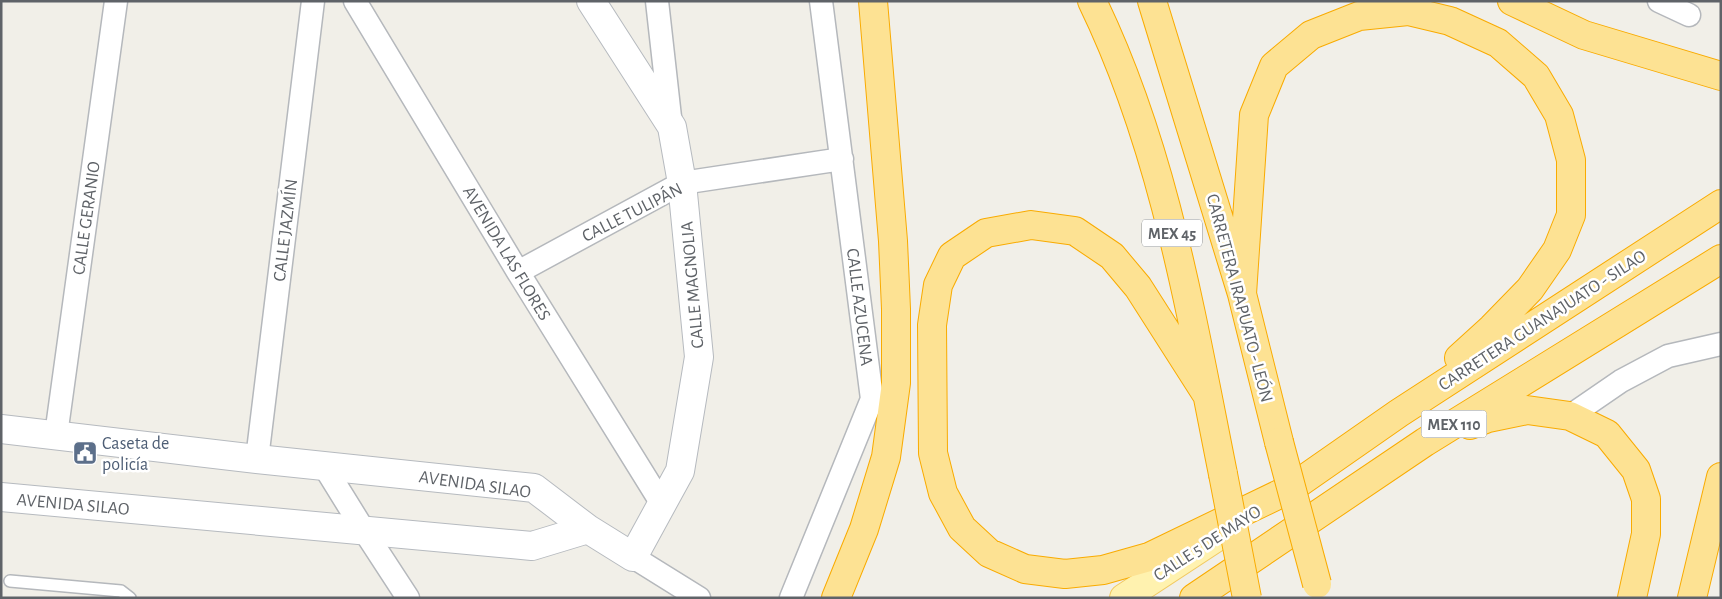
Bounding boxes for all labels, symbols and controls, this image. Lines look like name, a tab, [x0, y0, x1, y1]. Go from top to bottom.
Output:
street label: CALLE GERANIO	[70, 160, 104, 276]
street label: CALLE JAZMÍN	[268, 177, 301, 282]
street label: CALLE TULIPÁN	[578, 177, 686, 246]
street label: AVENIDA LAS FLORES	[459, 183, 553, 324]
street label: CARRETERA IRAPUATO - LEÓN	[1203, 191, 1278, 404]
street label: CALLE MAGNOLIA	[678, 220, 708, 349]
road number: MEX 45	[1142, 220, 1202, 247]
street label: CALLE AZUCENA	[843, 247, 875, 368]
street label: CARRETERA GUANAJUATO - SILAO	[1436, 247, 1650, 395]
road number: MEX 110	[1422, 410, 1486, 438]
place label: Caseta de policía	[102, 435, 169, 474]
public building icon: Caseta de policía	[72, 440, 98, 466]
street label: AVENIDA SILAO	[418, 468, 532, 502]
street label: AVENIDA SILAO	[16, 491, 130, 519]
street label: CALLE 5 DE MAYO	[1151, 502, 1265, 585]

